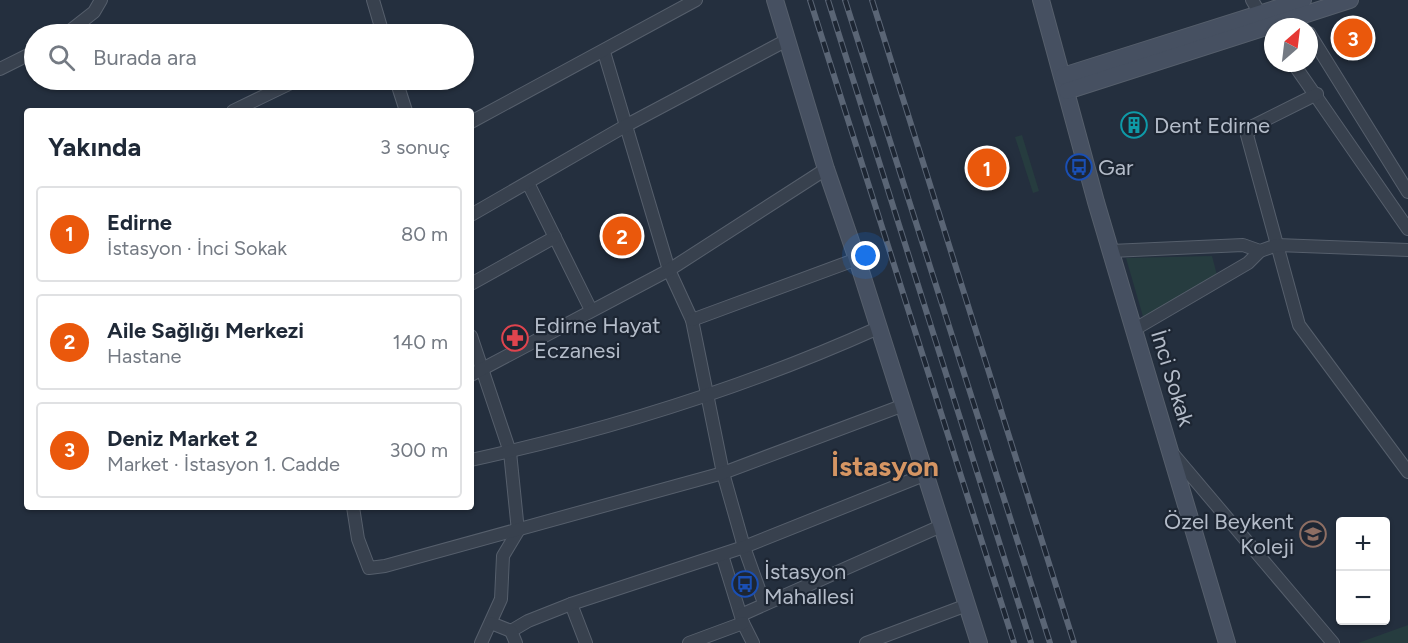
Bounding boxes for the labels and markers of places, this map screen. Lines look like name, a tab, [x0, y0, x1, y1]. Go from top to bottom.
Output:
pin: 3	[1334, 15, 1372, 60]
building icon: Dent Edirne	[1119, 110, 1149, 140]
place label: Dent Edirne	[1154, 112, 1270, 139]
pin: 1	[968, 146, 1006, 190]
bus stop icon: Gar	[1064, 152, 1094, 182]
place label: Gar	[1098, 154, 1134, 181]
pin: 2	[602, 214, 642, 258]
place label: Edirne Hayat Eczanesi	[534, 312, 661, 364]
pharmacy icon: Edirne Hayat Eczanesi	[500, 323, 530, 353]
place label: Özel Beykent Koleji	[1164, 508, 1294, 560]
school or university icon: Özel Beykent Koleji	[1298, 519, 1328, 549]
place label: İstasyon Mahallesi	[764, 558, 854, 610]
bus stop icon: İstasyon Mahallesi	[730, 569, 760, 599]

